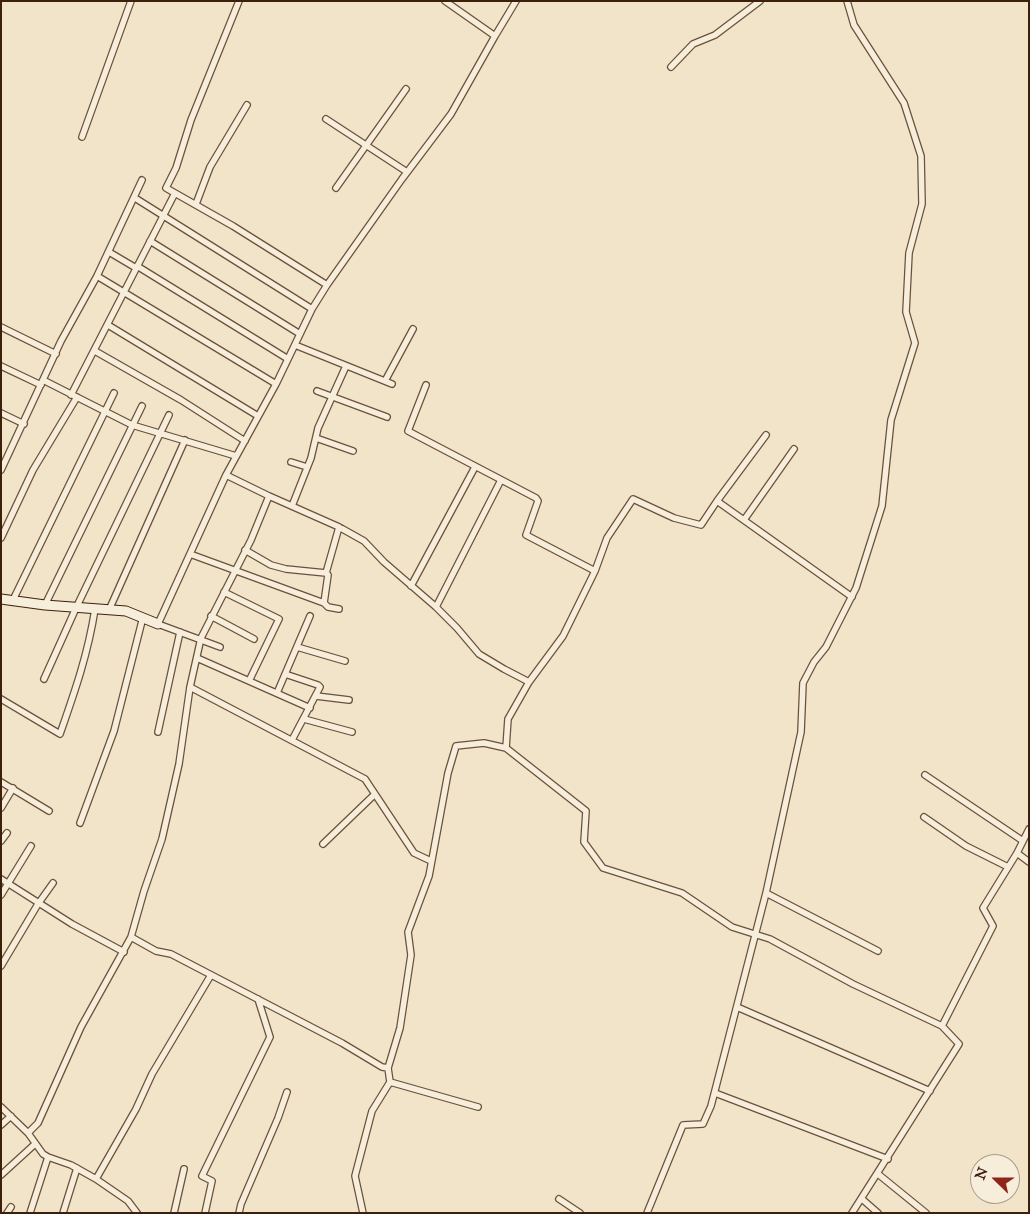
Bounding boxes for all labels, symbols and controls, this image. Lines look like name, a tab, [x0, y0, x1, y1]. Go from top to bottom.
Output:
north arrow	[970, 1154, 1020, 1204]
text: N	[971, 1165, 992, 1182]

